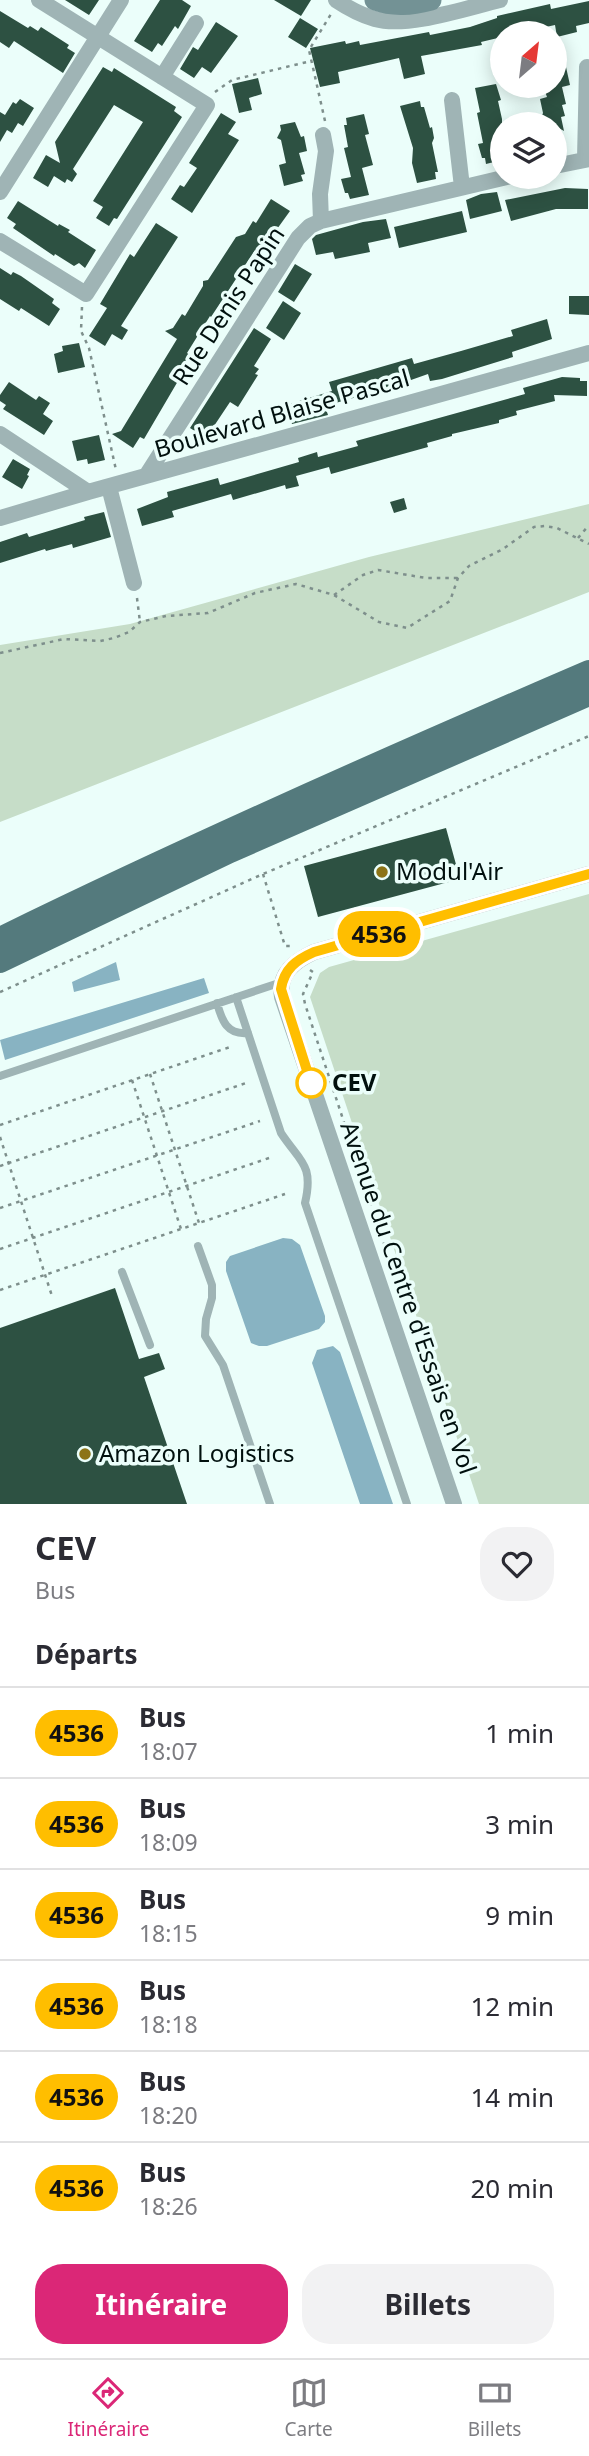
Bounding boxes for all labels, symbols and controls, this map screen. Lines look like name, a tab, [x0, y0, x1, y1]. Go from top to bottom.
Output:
north arrow	[490, 21, 567, 98]
map controls	[490, 21, 567, 189]
button: layers	[490, 112, 567, 189]
street label: Rue Denis Papin	[164, 219, 291, 391]
street label: Boulevard Blaise Pascal	[150, 360, 413, 465]
place label: Modul'Air	[396, 854, 503, 887]
marker: Modul'Air	[374, 864, 390, 880]
line badge: 4536	[330, 911, 428, 957]
text: 4536	[352, 917, 406, 950]
place label: CEV	[332, 1065, 377, 1098]
marker: CEV	[296, 1068, 326, 1098]
street label: Avenue du Centre d'Essais en Vol	[333, 1117, 485, 1478]
place label: Amazon Logistics	[99, 1436, 295, 1469]
marker: Amazon Logistics	[77, 1446, 93, 1462]
text: CEV	[35, 1525, 96, 1570]
button: heart	[480, 1527, 554, 1601]
text: Bus	[35, 1574, 75, 1606]
text: Départs	[35, 1636, 138, 1672]
text: Bus	[139, 1699, 186, 1735]
text: 1 min	[485, 1715, 554, 1751]
text: 4536	[49, 1716, 104, 1749]
text: 18:07	[139, 1735, 198, 1767]
text: Bus	[139, 1790, 186, 1826]
text: 3 min	[485, 1806, 554, 1842]
text: 4536	[49, 1807, 104, 1840]
text: 18:09	[139, 1826, 198, 1858]
text: Bus	[139, 1881, 186, 1917]
text: 9 min	[485, 1897, 554, 1933]
text: 4536	[49, 1898, 104, 1931]
text: 18:15	[139, 1917, 198, 1949]
text: Bus	[139, 1972, 186, 2008]
text: 12 min	[470, 1988, 554, 2024]
text: 4536	[49, 1989, 104, 2022]
text: 18:18	[139, 2008, 198, 2040]
text: Bus	[139, 2063, 186, 2099]
text: 14 min	[470, 2079, 554, 2115]
text: 4536	[49, 2080, 104, 2113]
text: 18:20	[139, 2099, 198, 2131]
text: Bus	[139, 2154, 186, 2190]
text: 20 min	[470, 2170, 554, 2206]
text: 4536	[49, 2171, 104, 2204]
text: 18:26	[139, 2190, 198, 2222]
button: Itinéraire	[35, 2264, 288, 2344]
button: Billets	[302, 2264, 554, 2344]
tab: Itinéraire	[68, 2374, 149, 2442]
tab: Carte	[285, 2374, 333, 2442]
tab: Billets	[468, 2374, 521, 2442]

